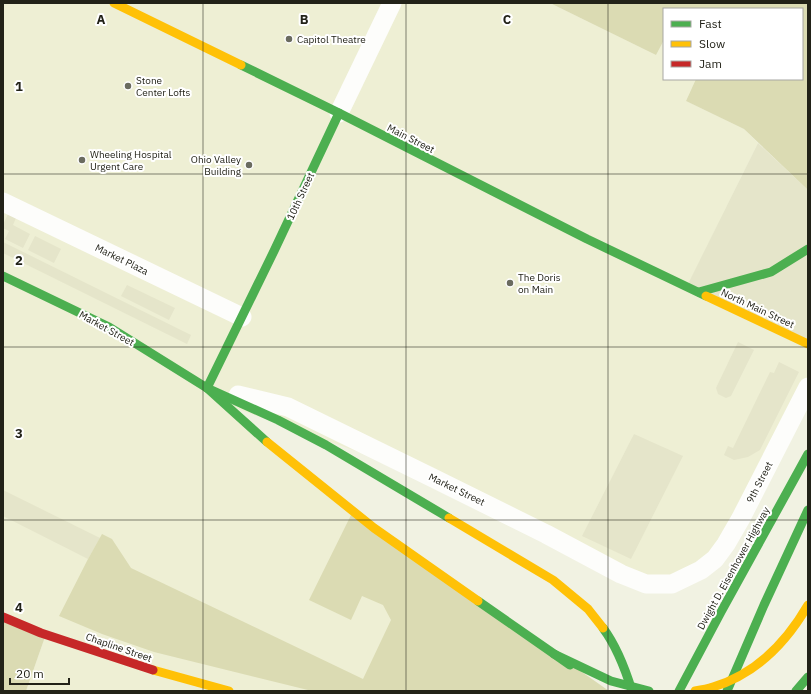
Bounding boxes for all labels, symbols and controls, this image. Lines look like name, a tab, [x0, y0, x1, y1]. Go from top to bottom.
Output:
legend	[663, 8, 803, 80]
text: A	[97, 11, 106, 28]
text: B	[300, 11, 309, 28]
text: C	[503, 11, 512, 28]
text: Fast	[699, 16, 722, 31]
place label: Capitol Theatre	[297, 33, 366, 46]
marker: Capitol Theatre	[284, 34, 294, 44]
text: Slow	[699, 36, 725, 51]
text: Jam	[699, 56, 722, 71]
place label: Stone Center Lofts	[136, 74, 191, 99]
text: 1	[15, 78, 23, 95]
marker: Stone Center Lofts	[123, 81, 133, 91]
street label: Main Street	[385, 121, 437, 156]
place label: Wheeling Hospital Urgent Care	[90, 148, 172, 173]
place label: Ohio Valley Building	[191, 153, 242, 178]
marker: Wheeling Hospital Urgent Care	[77, 155, 87, 165]
marker: Ohio Valley Building	[244, 160, 254, 170]
street label: 10th Street	[284, 170, 317, 222]
street label: Market Plaza	[93, 241, 151, 278]
text: 2	[15, 252, 23, 269]
place label: The Doris on Main	[518, 271, 561, 296]
marker: The Doris on Main	[505, 278, 515, 288]
street label: North Main Street	[719, 286, 797, 331]
street label: Market Street	[77, 308, 137, 349]
text: 3	[15, 425, 23, 442]
street label: 9th Street	[743, 459, 776, 505]
street label: Market Street	[427, 470, 487, 509]
street label: Dwight D. Eisenhower Highway	[694, 505, 773, 632]
text: 4	[15, 599, 23, 616]
street label: Chapline Street	[84, 630, 154, 665]
scale bar	[10, 660, 69, 686]
text: 20 m	[16, 666, 44, 681]

